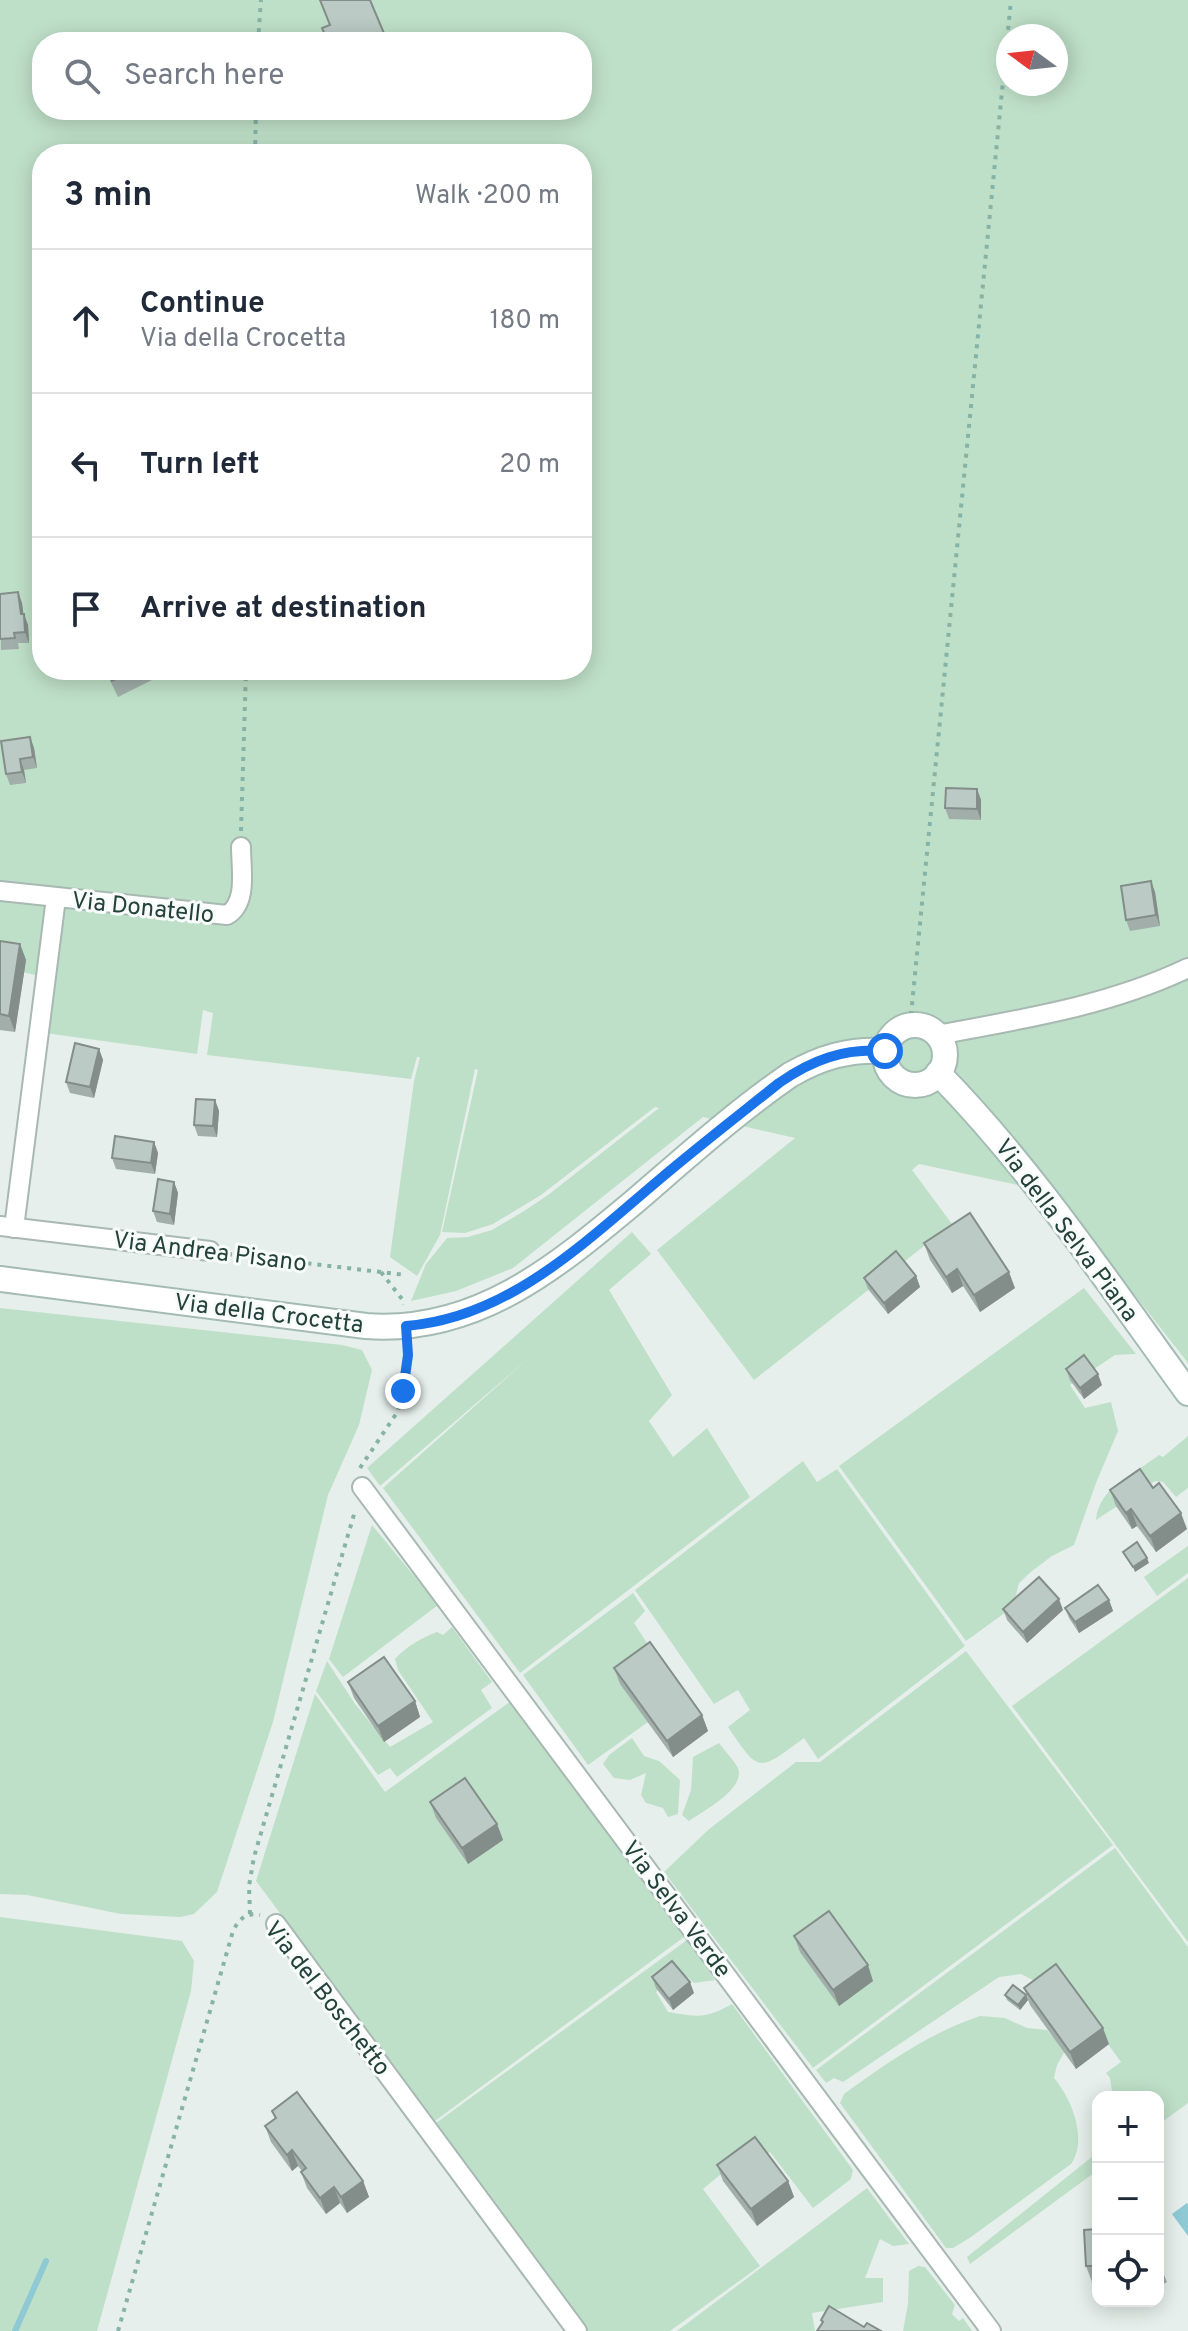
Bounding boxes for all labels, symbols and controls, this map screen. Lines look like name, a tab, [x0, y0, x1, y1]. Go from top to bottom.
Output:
north arrow	[996, 24, 1068, 96]
search box	[32, 32, 592, 120]
icon: search	[60, 54, 104, 98]
text: Search here	[124, 58, 284, 95]
text: 3 min	[64, 175, 152, 218]
text: Walk · 200 m	[415, 180, 560, 213]
text: Continue	[140, 286, 265, 323]
icon: ahead	[64, 299, 108, 343]
text: 180 m	[490, 305, 560, 338]
text: Via della Crocetta	[140, 323, 346, 356]
icon: left	[64, 443, 108, 487]
text: Turn left	[140, 447, 260, 484]
text: 20 m	[499, 449, 560, 482]
icon: arrive	[64, 587, 108, 631]
text: Arrive at destination	[140, 591, 426, 628]
street label: Via Donatello	[70, 887, 215, 931]
route start	[867, 1033, 903, 1069]
street label: Via della Selva Piana	[987, 1134, 1144, 1328]
street label: Via Andrea Pisano	[111, 1226, 308, 1280]
street label: Via della Crocetta	[172, 1288, 365, 1341]
route end	[385, 1373, 421, 1409]
street label: Via Selva Verde	[614, 1836, 737, 1985]
street label: Via del Boschetto	[257, 1916, 396, 2083]
map controls	[1092, 2091, 1164, 2307]
button: +	[1092, 2091, 1164, 2163]
button: −	[1092, 2163, 1164, 2235]
button: locate	[1092, 2235, 1164, 2307]

